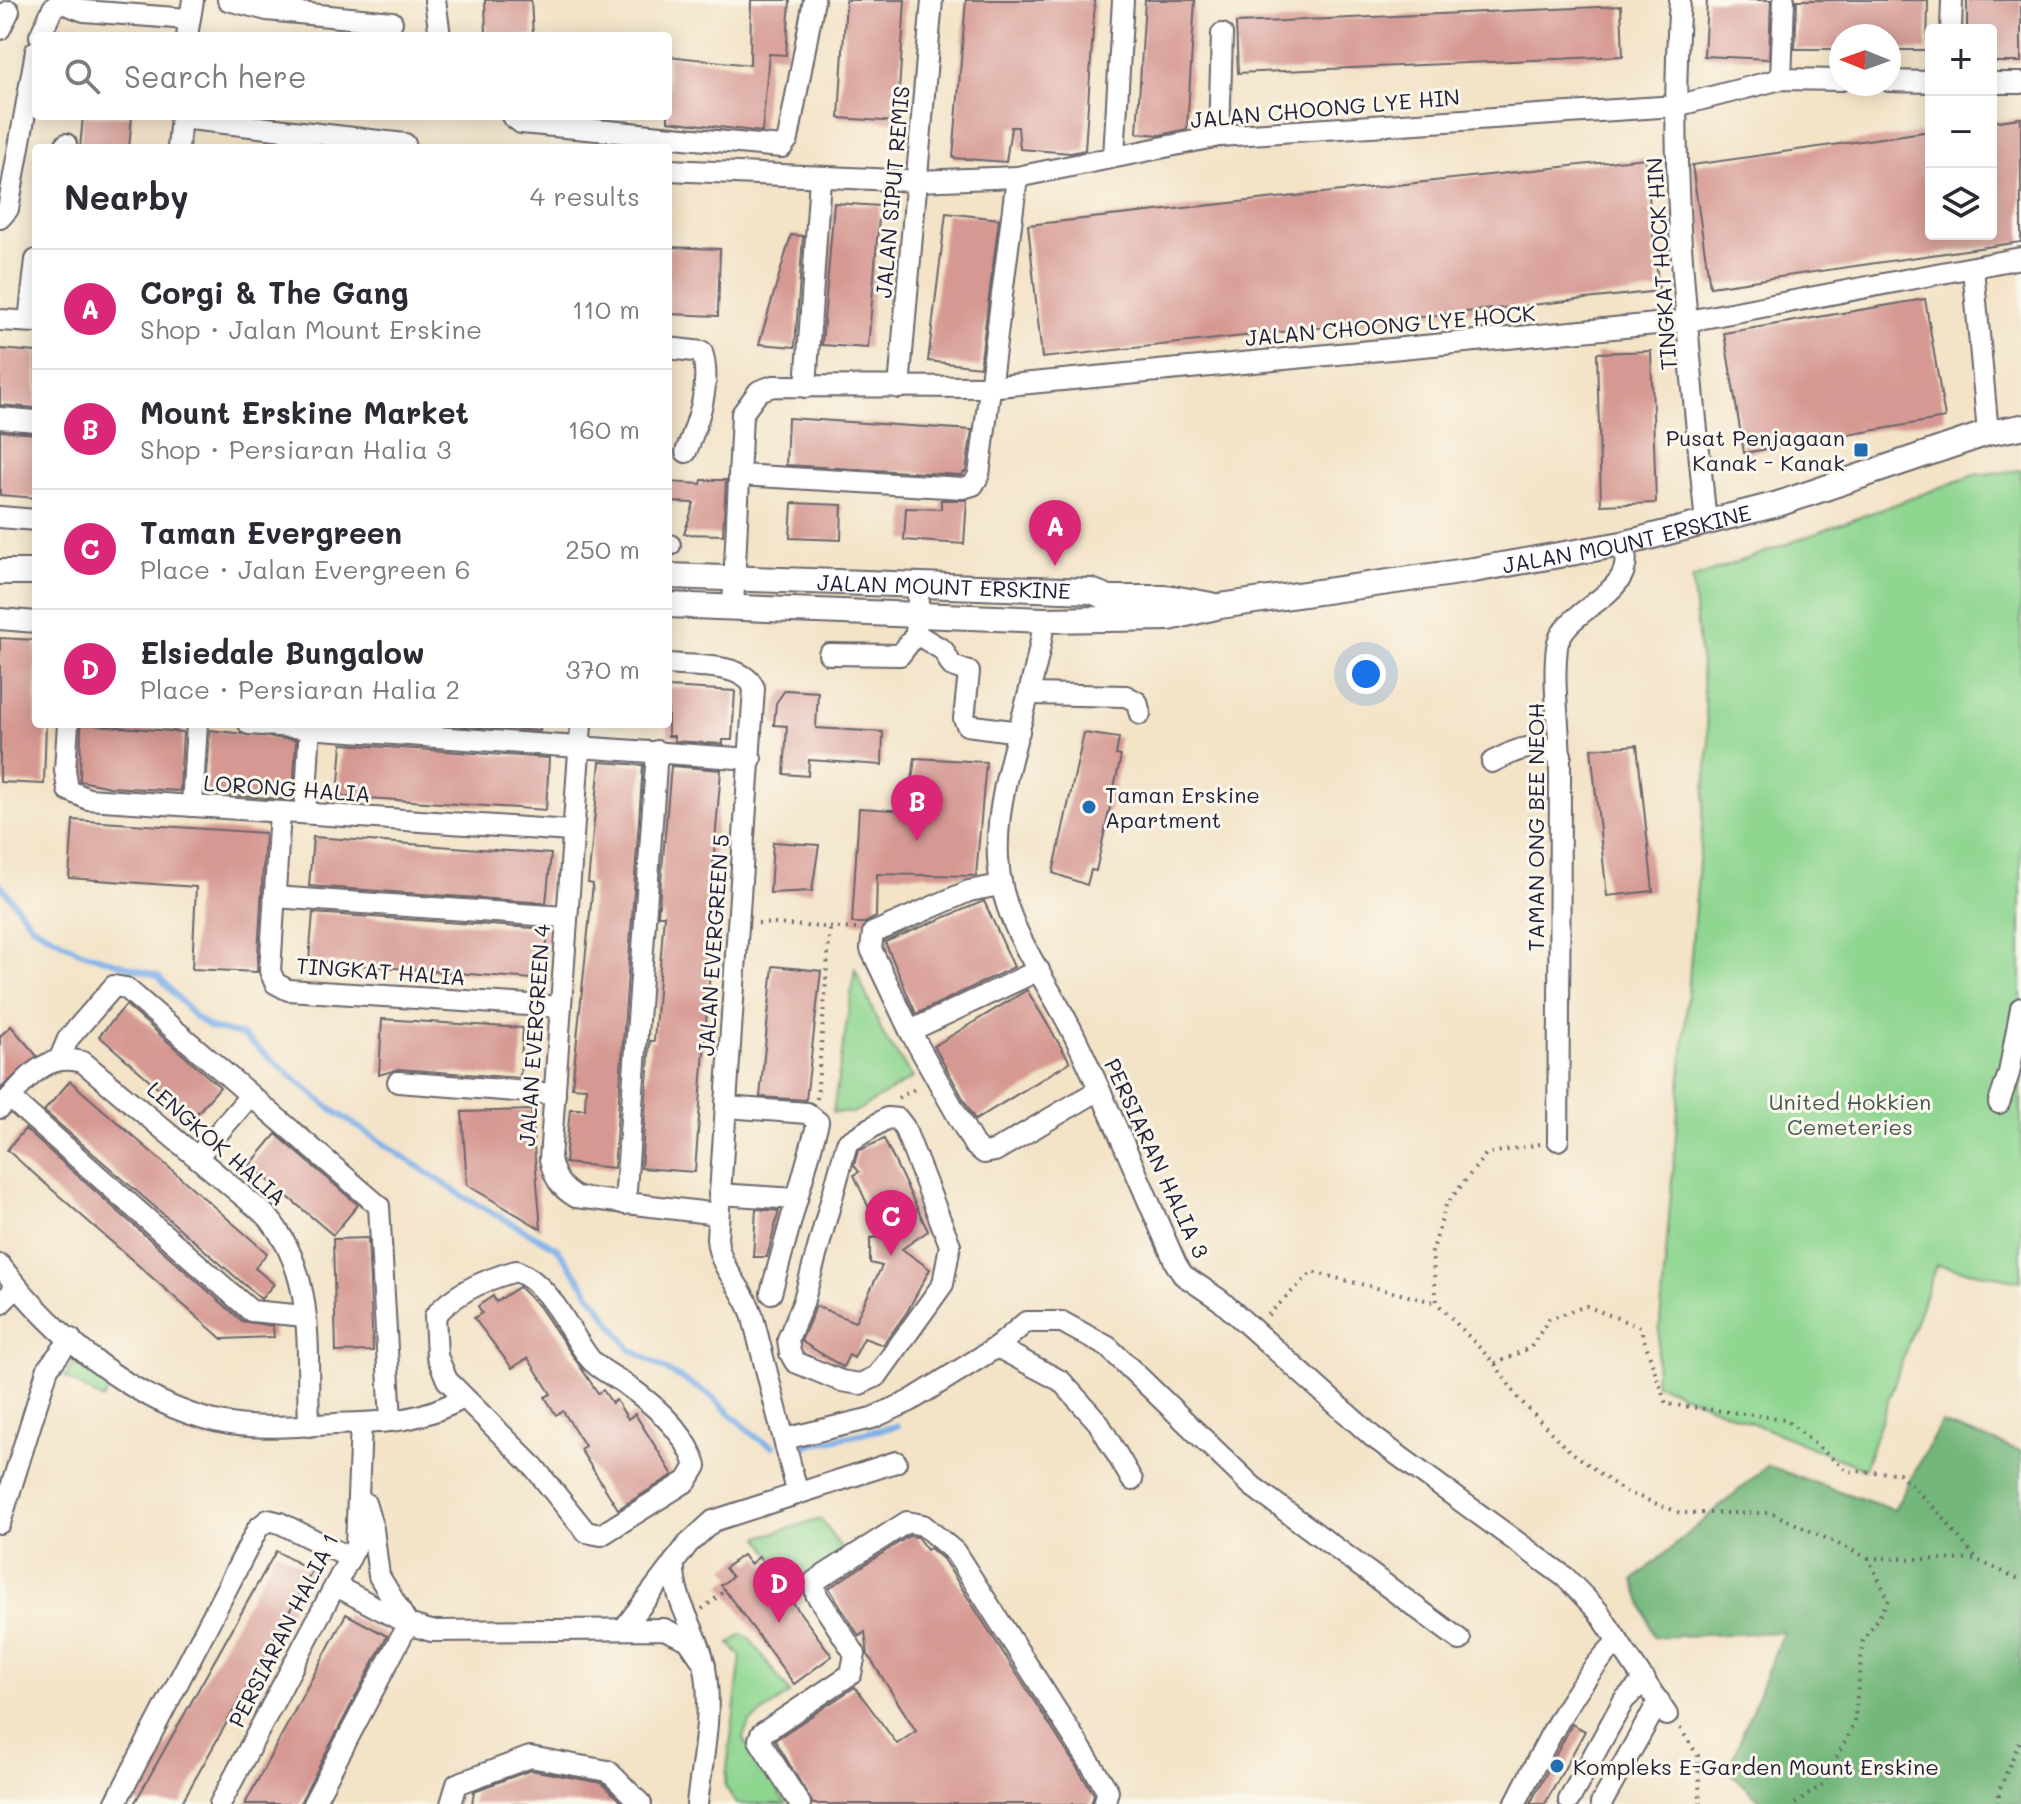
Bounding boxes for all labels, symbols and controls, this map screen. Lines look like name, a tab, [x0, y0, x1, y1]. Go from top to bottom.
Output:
north arrow	[1829, 24, 1901, 96]
map controls	[1925, 24, 1997, 240]
button: +	[1925, 24, 1997, 96]
search box	[32, 32, 672, 120]
icon: search	[60, 54, 104, 98]
text: Search here	[124, 56, 307, 96]
street label: JALAN CHOONG LYE HIN	[1189, 82, 1461, 134]
street label: JALAN SIPUT REMIS	[868, 85, 916, 299]
button: −	[1925, 96, 1997, 168]
street label: TINGKAT HOCK HIN	[1639, 157, 1683, 371]
button: layers	[1925, 168, 1997, 240]
text: Nearby	[64, 174, 189, 219]
text: 4 results	[530, 179, 640, 213]
text: Corgi & The Gang	[140, 272, 409, 312]
text: A	[81, 292, 99, 326]
text: 110 m	[572, 292, 640, 326]
street label: JALAN CHOONG LYE HOCK	[1244, 298, 1536, 352]
text: Shop · Jalan Mount Erskine	[140, 312, 482, 346]
text: Mount Erskine Market	[140, 392, 469, 432]
text: B	[81, 412, 99, 446]
text: 160 m	[568, 412, 640, 446]
place label: Pusat Penjagaan Kanak - Kanak	[1666, 423, 1845, 477]
text: Shop · Persiaran Halia 3	[140, 432, 452, 466]
marker: Pusat Penjagaan Kanak - Kanak	[1852, 441, 1870, 459]
street label: JALAN MOUNT ERSKINE	[1500, 497, 1754, 579]
pin: A	[1029, 500, 1081, 566]
text: Taman Evergreen	[140, 512, 402, 552]
text: C	[80, 532, 100, 566]
text: 250 m	[565, 532, 640, 566]
text: Place · Jalan Evergreen 6	[140, 552, 470, 586]
street label: JALAN MOUNT ERSKINE	[817, 567, 1071, 605]
text: Elsiedale Bungalow	[140, 632, 425, 672]
text: D	[81, 652, 99, 686]
text: 370 m	[565, 652, 640, 686]
your location	[1346, 654, 1386, 694]
text: Place · Persiaran Halia 2	[140, 672, 460, 706]
street label: TAMAN ONG BEE NEOH	[1521, 703, 1550, 951]
street label: LORONG HALIA	[202, 768, 372, 808]
pin: B	[891, 775, 943, 841]
place label: Taman Erskine Apartment	[1105, 780, 1260, 834]
marker: Taman Erskine Apartment	[1080, 798, 1098, 816]
street label: JALAN EVERGREEN 5	[691, 833, 735, 1057]
street label: JALAN EVERGREEN 4	[512, 923, 556, 1147]
street label: TINGKAT HALIA	[295, 951, 467, 991]
street label: PERSIARAN HALIA 3	[1098, 1053, 1216, 1263]
street label: LENGKOK HALIA	[141, 1075, 293, 1211]
park label: United Hokkien Cemeteries	[1769, 1087, 1931, 1141]
pin: C	[865, 1190, 917, 1256]
street label: PERSIARAN HALIA 1	[221, 1528, 345, 1732]
pin: D	[753, 1557, 805, 1623]
place label: Kompleks E-Garden Mount Erskine	[1573, 1752, 1939, 1781]
marker: Kompleks E-Garden Mount Erskine	[1548, 1757, 1566, 1775]

